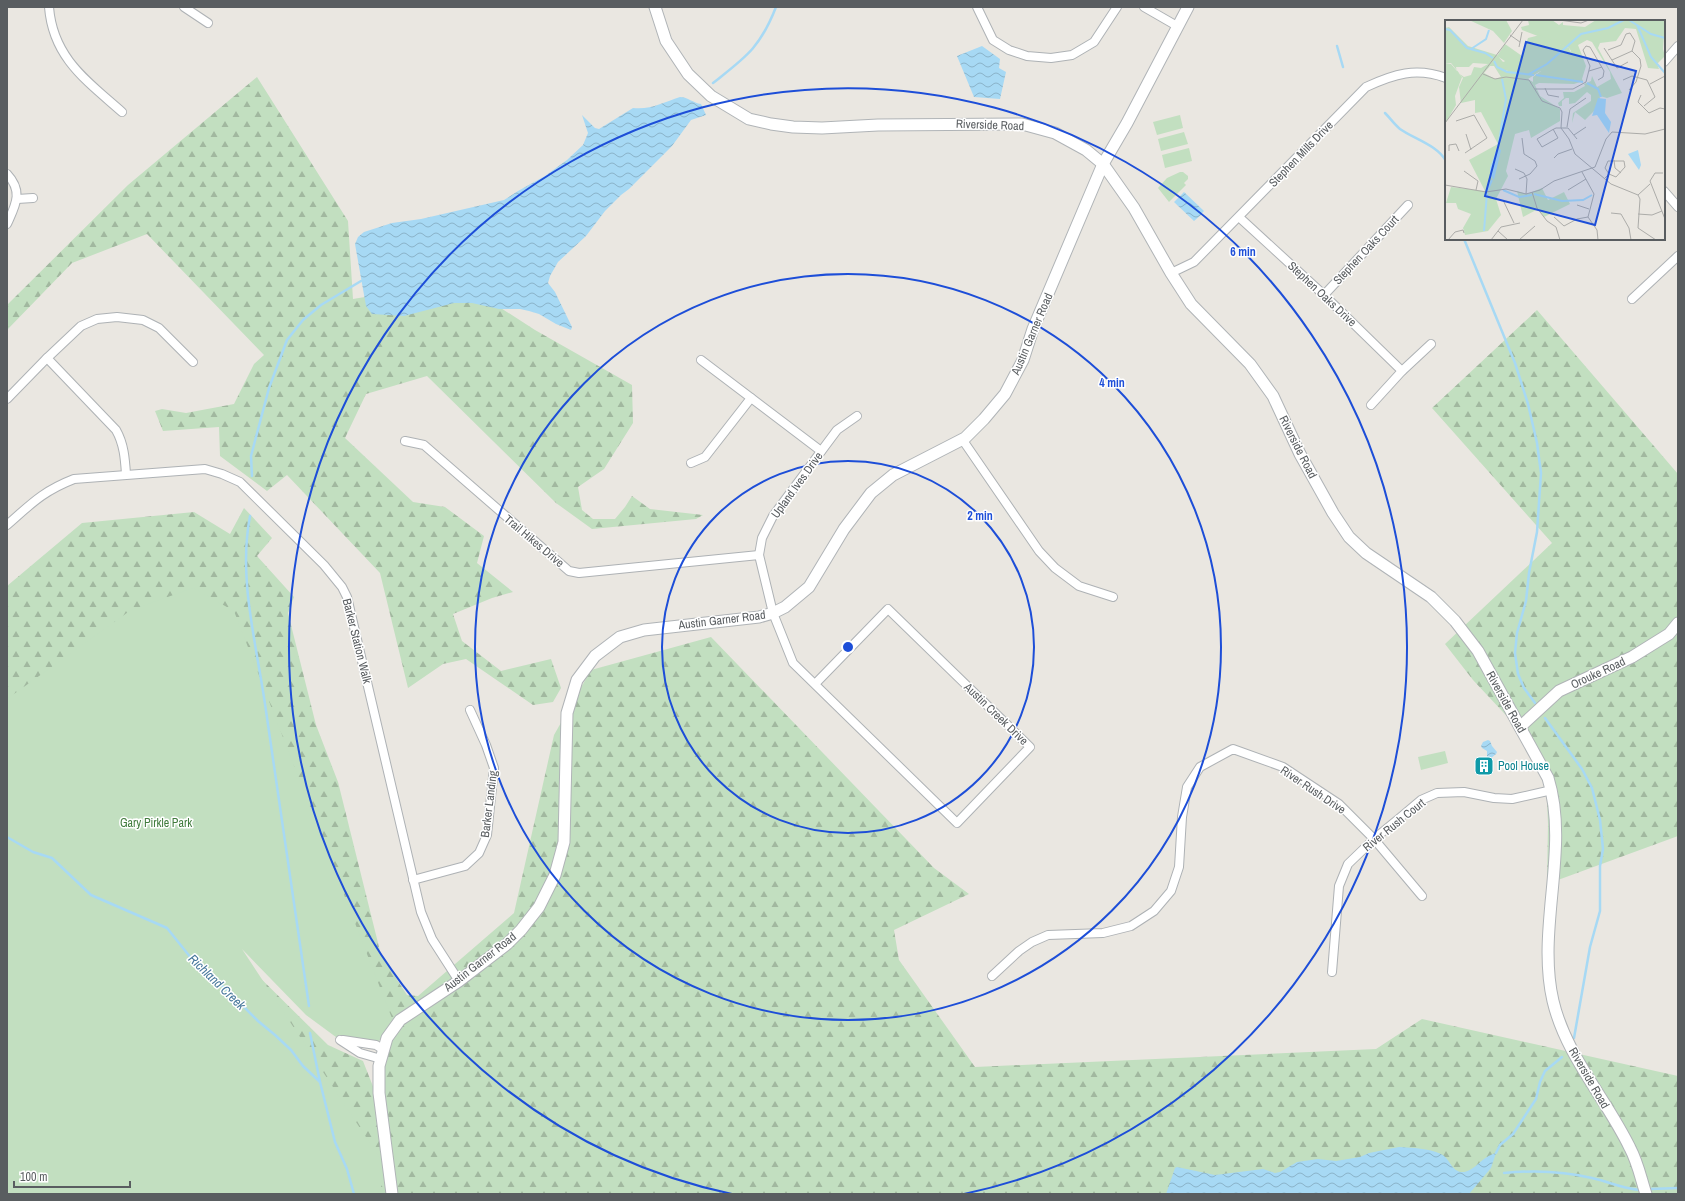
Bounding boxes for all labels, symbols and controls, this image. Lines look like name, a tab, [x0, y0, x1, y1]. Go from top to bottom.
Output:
inset map	[1445, 20, 1665, 240]
street label: Riverside Road	[956, 116, 1024, 134]
street label: Stephen Mills Drive	[1265, 118, 1337, 190]
street label: Stephen Oaks Court	[1330, 212, 1402, 288]
text: 6 min	[1230, 244, 1256, 260]
street label: Stephen Oaks Drive	[1284, 258, 1360, 330]
street label: Austin Garner Road	[1007, 291, 1056, 378]
text: 4 min	[1099, 375, 1125, 391]
street label: Riverside Road	[1275, 413, 1321, 481]
street label: Upland Ives Drive	[768, 449, 826, 521]
text: 2 min	[967, 508, 993, 524]
street label: Trail Hikes Drive	[501, 511, 567, 571]
street label: Barker Station Walk	[339, 597, 375, 685]
street label: Austin Garner Road	[677, 607, 766, 633]
centre of rings	[841, 640, 855, 654]
street label: Orouke Road	[1568, 653, 1628, 693]
street label: Riverside Road	[1482, 668, 1530, 736]
street label: Austin Creek Drive	[960, 679, 1031, 749]
building icon: Pool House	[1473, 755, 1495, 777]
place label: Pool House	[1498, 758, 1549, 774]
street label: River Rush Drive	[1277, 762, 1349, 818]
street label: Barker Landing	[477, 769, 501, 838]
street label: River Rush Court	[1359, 795, 1429, 855]
park label: Gary Pirkle Park	[120, 815, 192, 831]
street label: Austin Garner Road	[440, 929, 519, 996]
water label: Richland Creek	[185, 950, 250, 1014]
street label: Riverside Road	[1565, 1044, 1613, 1112]
scale bar	[14, 1163, 130, 1189]
text: 100 m	[20, 1169, 47, 1185]

